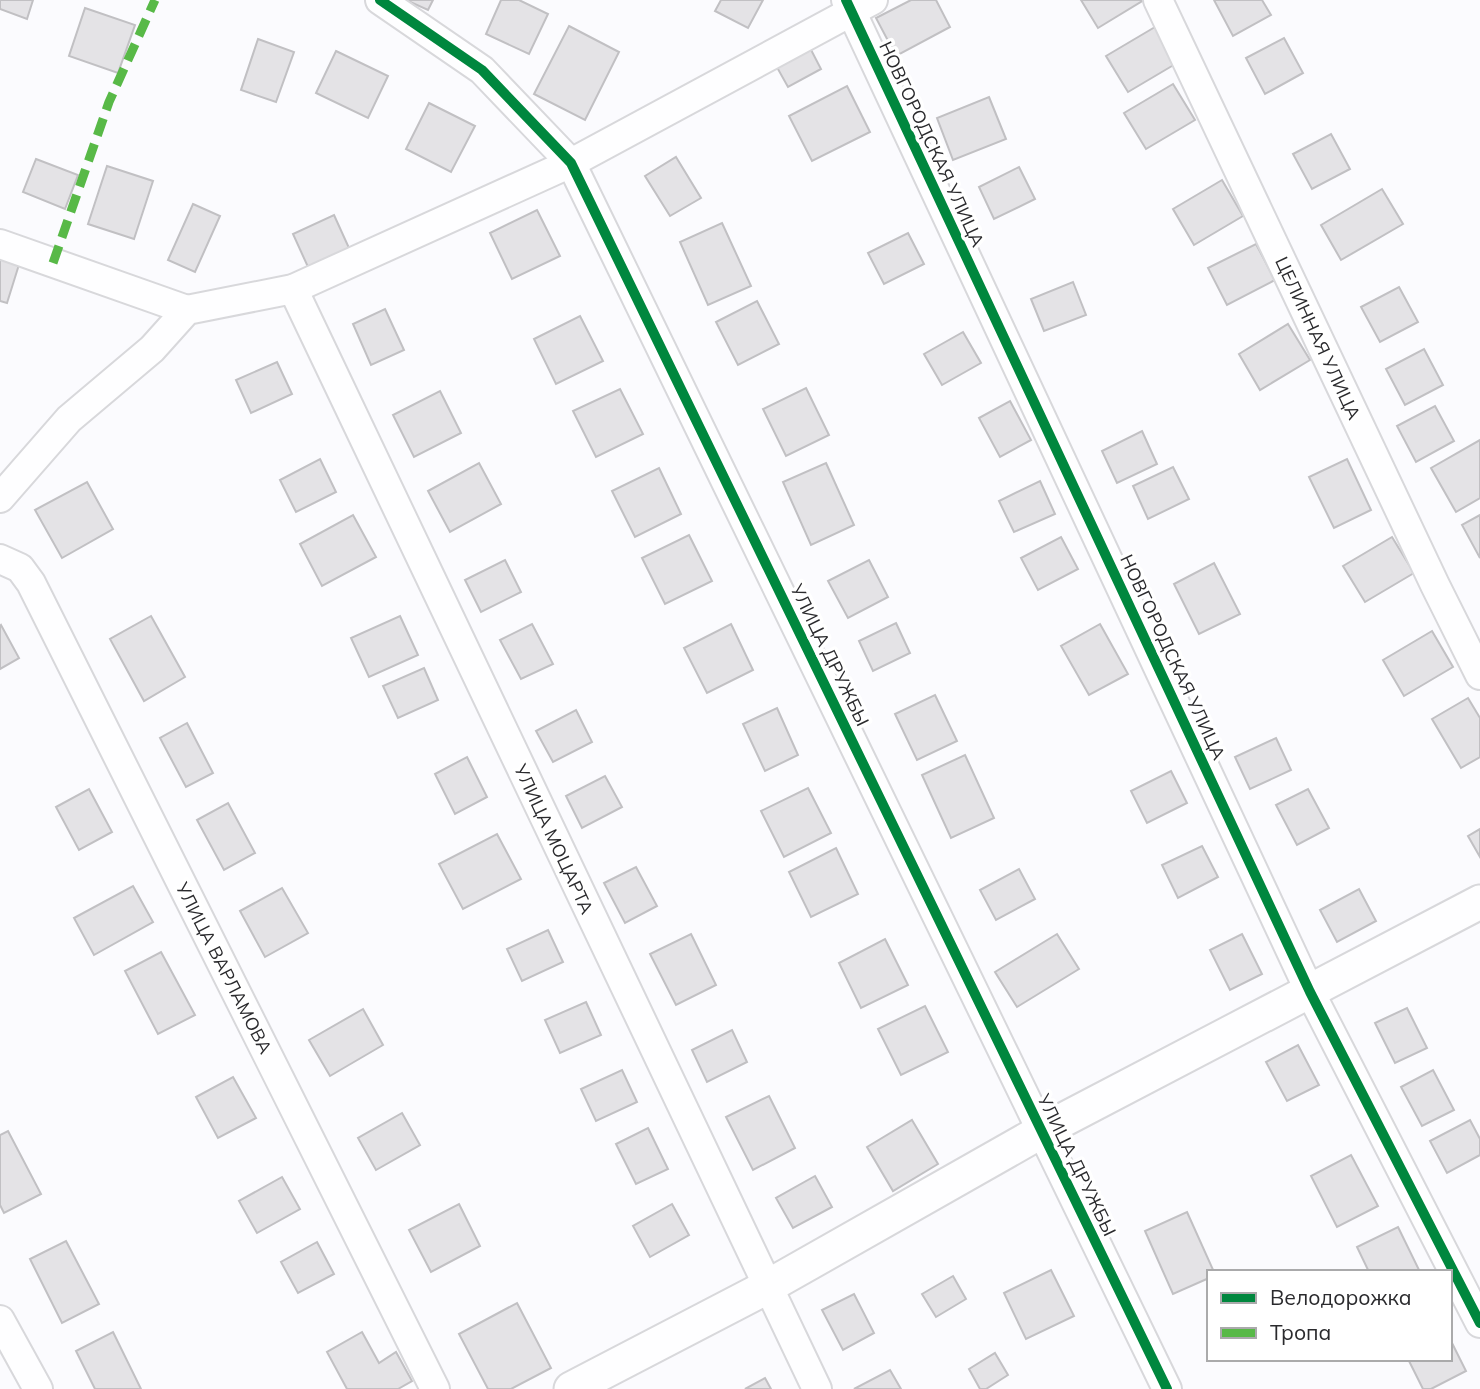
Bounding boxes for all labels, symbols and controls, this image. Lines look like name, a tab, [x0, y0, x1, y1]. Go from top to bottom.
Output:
street label: НОВГОРОДСКАЯ УЛИЦА	[874, 38, 990, 250]
street label: ЦЕЛИННАЯ УЛИЦА	[1270, 253, 1366, 423]
street label: НОВГОРОДСКАЯ УЛИЦА	[1115, 551, 1231, 763]
street label: УЛИЦА ДРУЖБЫ	[785, 579, 874, 730]
street label: УЛИЦА МОЦАРТА	[509, 760, 599, 918]
street label: УЛИЦА ВАРЛАМОВА	[170, 878, 277, 1058]
street label: УЛИЦА ДРУЖБЫ	[1032, 1089, 1121, 1240]
legend	[1207, 1270, 1452, 1361]
text: Велодорожка	[1270, 1284, 1412, 1310]
text: Тропа	[1270, 1319, 1331, 1345]

